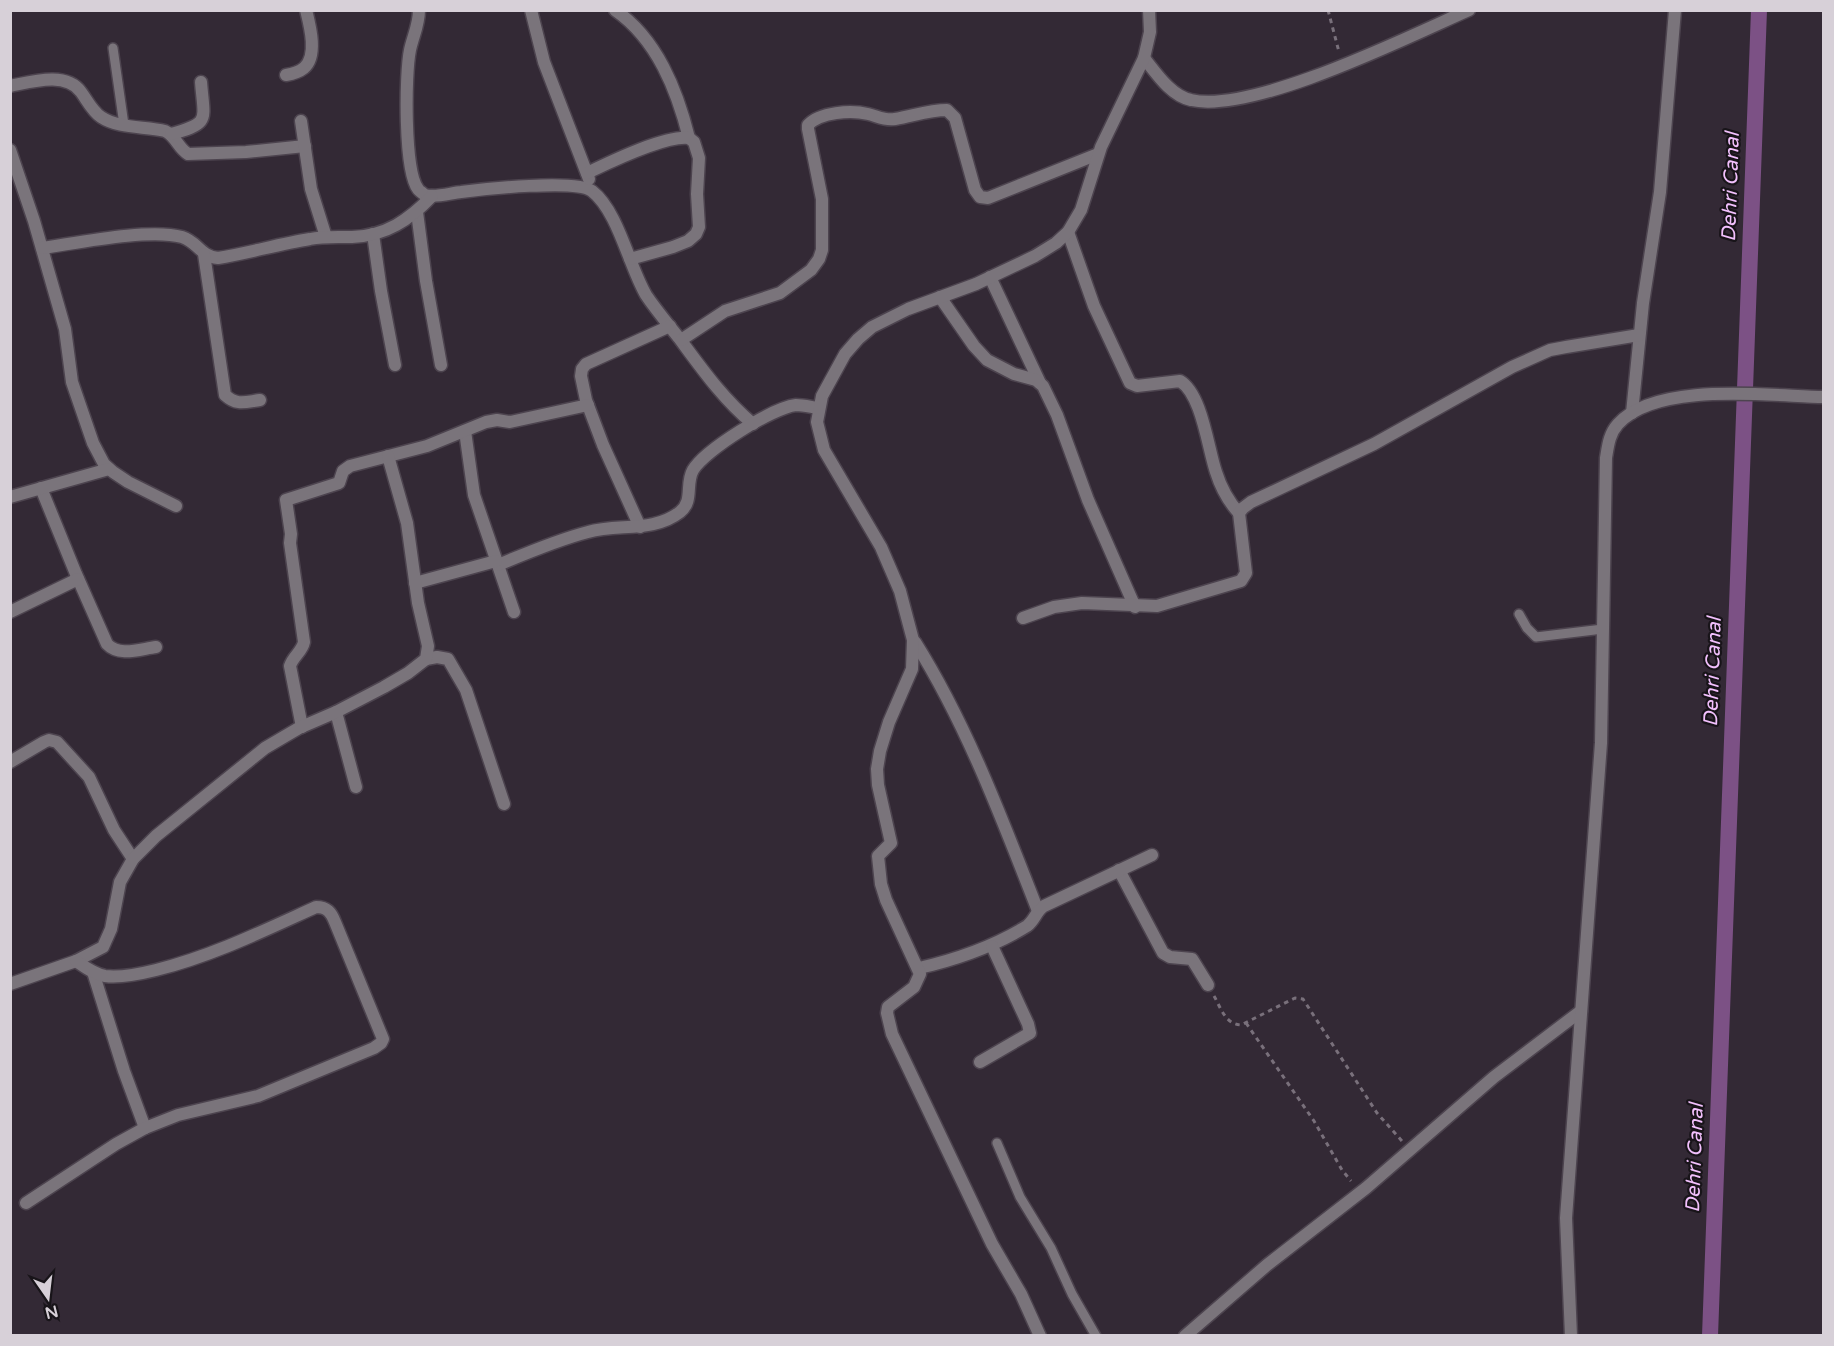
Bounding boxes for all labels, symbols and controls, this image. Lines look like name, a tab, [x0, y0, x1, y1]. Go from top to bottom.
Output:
water label: Dehri Canal	[1717, 130, 1745, 242]
water label: Dehri Canal	[1699, 615, 1727, 727]
water label: Dehri Canal	[1681, 1101, 1709, 1213]
north arrow	[18, 1268, 78, 1328]
text: N	[43, 1300, 60, 1323]

